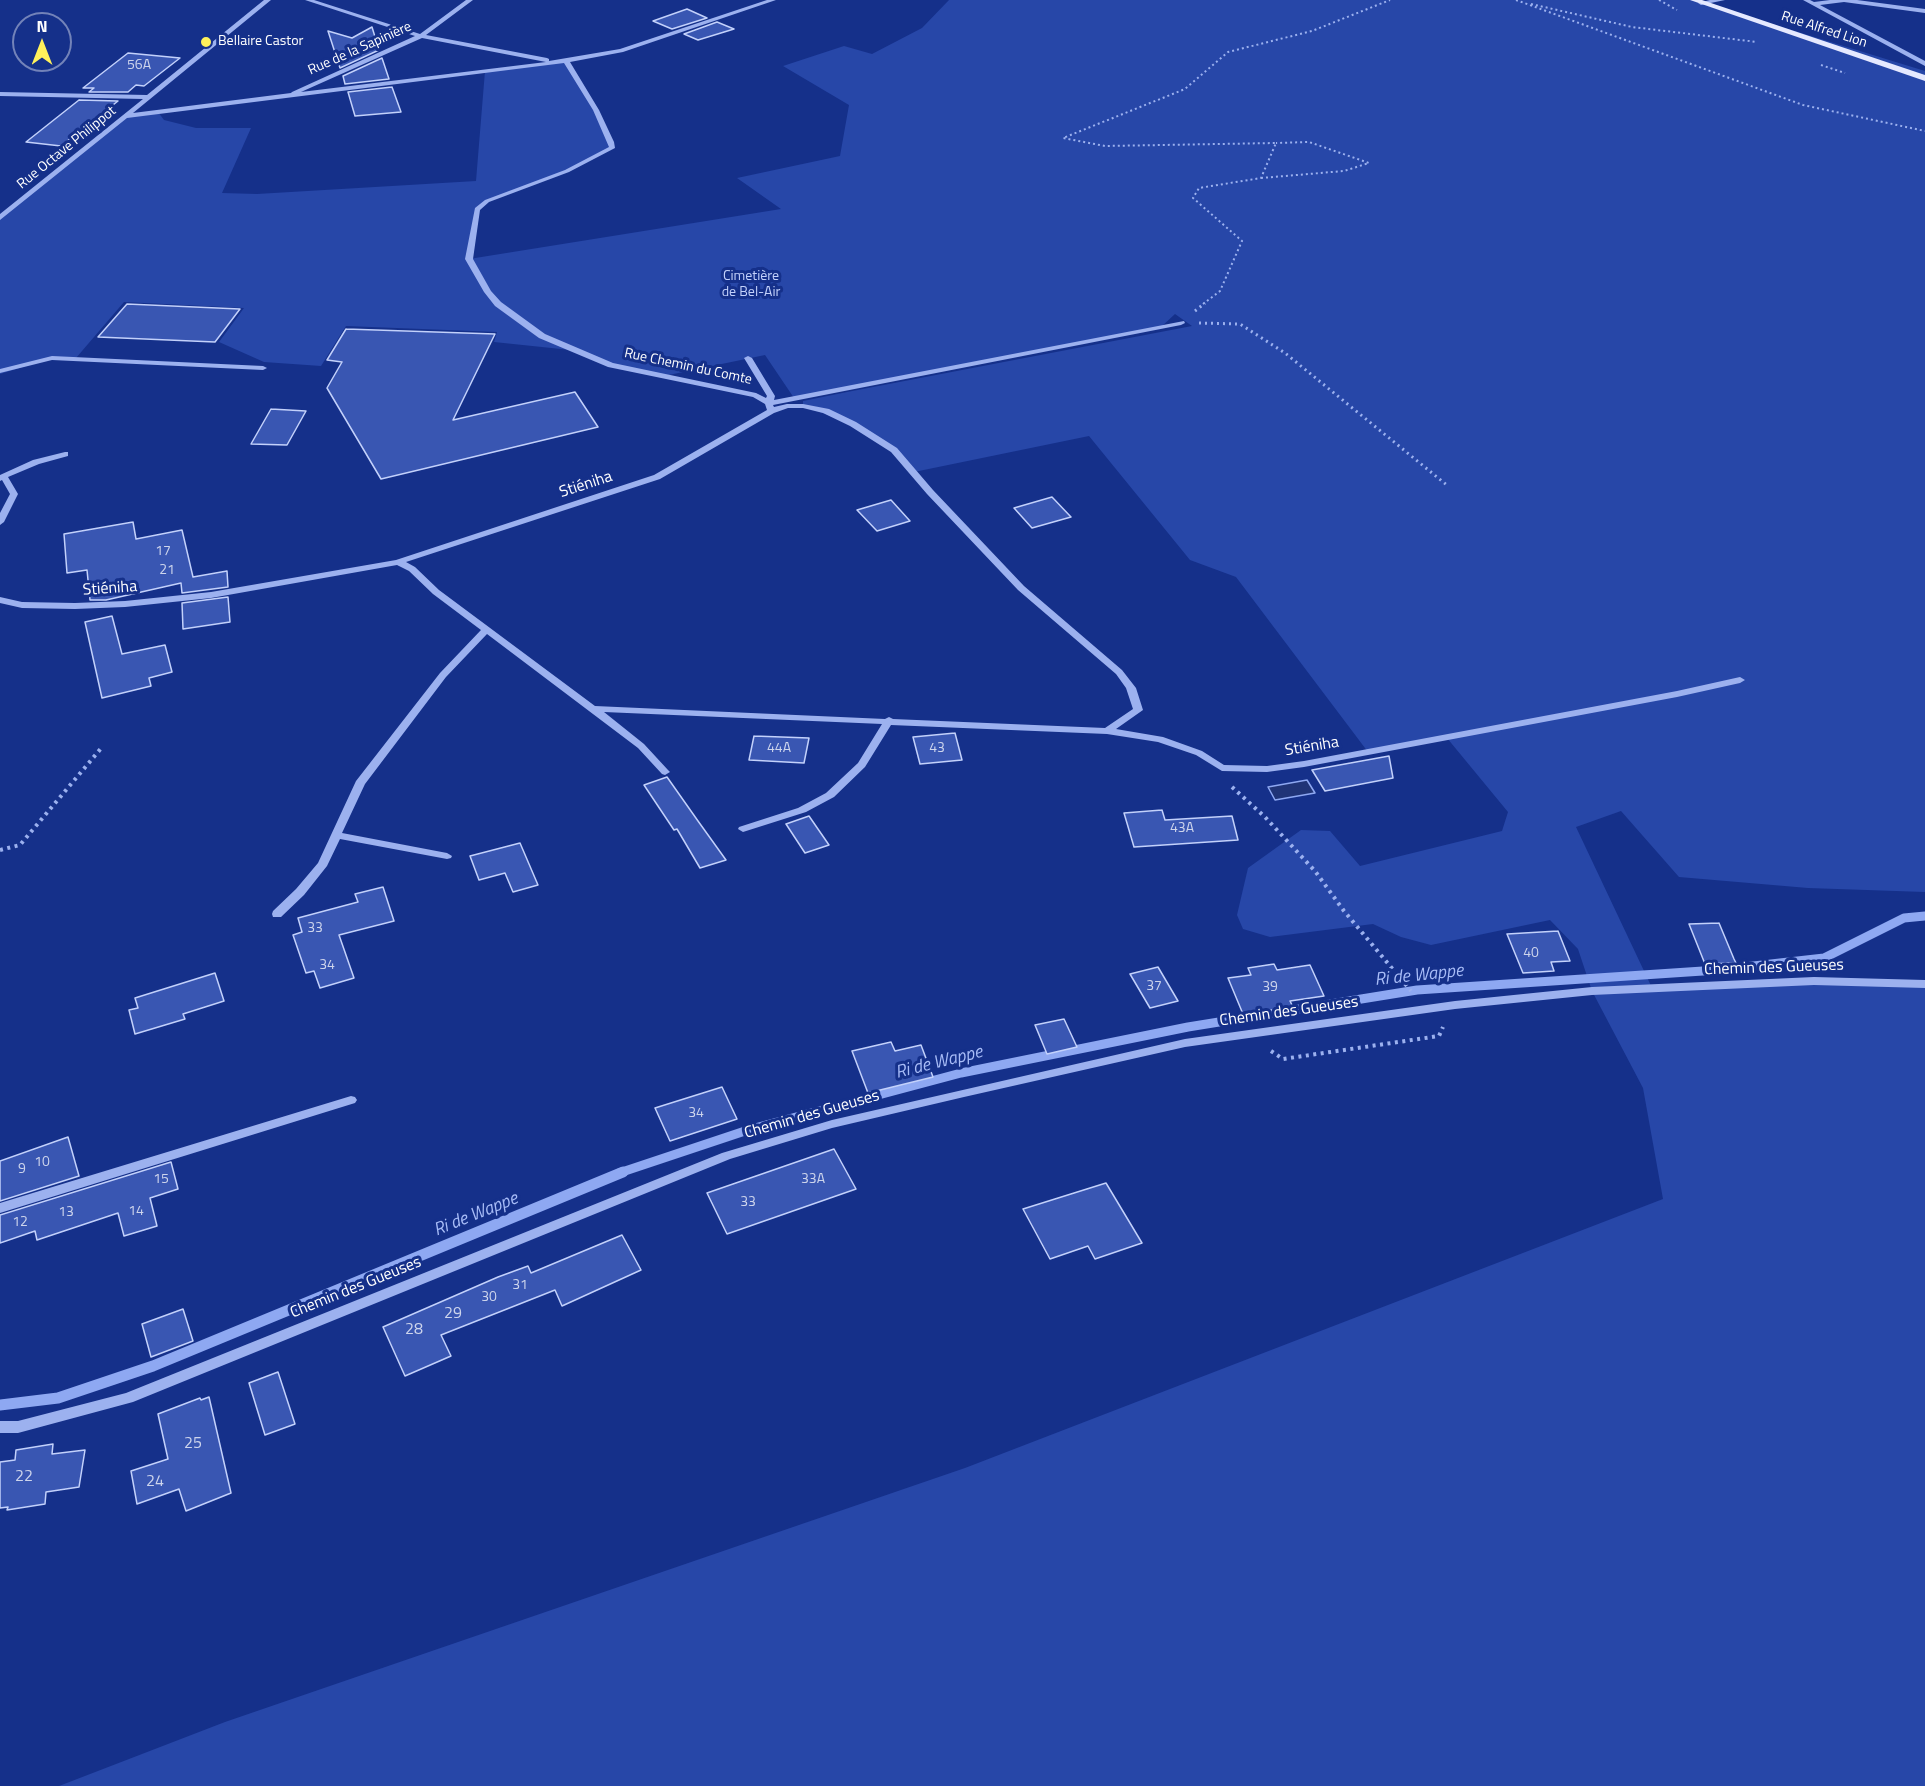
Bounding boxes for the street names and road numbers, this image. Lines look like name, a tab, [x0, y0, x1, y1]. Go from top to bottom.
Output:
street label: Rue Alfred Lion	[1779, 8, 1869, 52]
street label: Rue de la Sapinière	[306, 19, 414, 79]
street label: Rue Octave Philippot	[14, 103, 120, 193]
street label: Rue Chemin du Comte	[623, 345, 753, 389]
street label: Stiéniha	[557, 467, 615, 503]
street label: Stiéniha	[82, 578, 138, 600]
street label: Stiéniha	[1284, 733, 1340, 761]
street label: Chemin des Gueuses	[1704, 956, 1844, 980]
street label: Chemin des Gueuses	[1218, 993, 1360, 1031]
street label: Chemin des Gueuses	[742, 1087, 882, 1143]
street label: Chemin des Gueuses	[288, 1253, 424, 1323]

